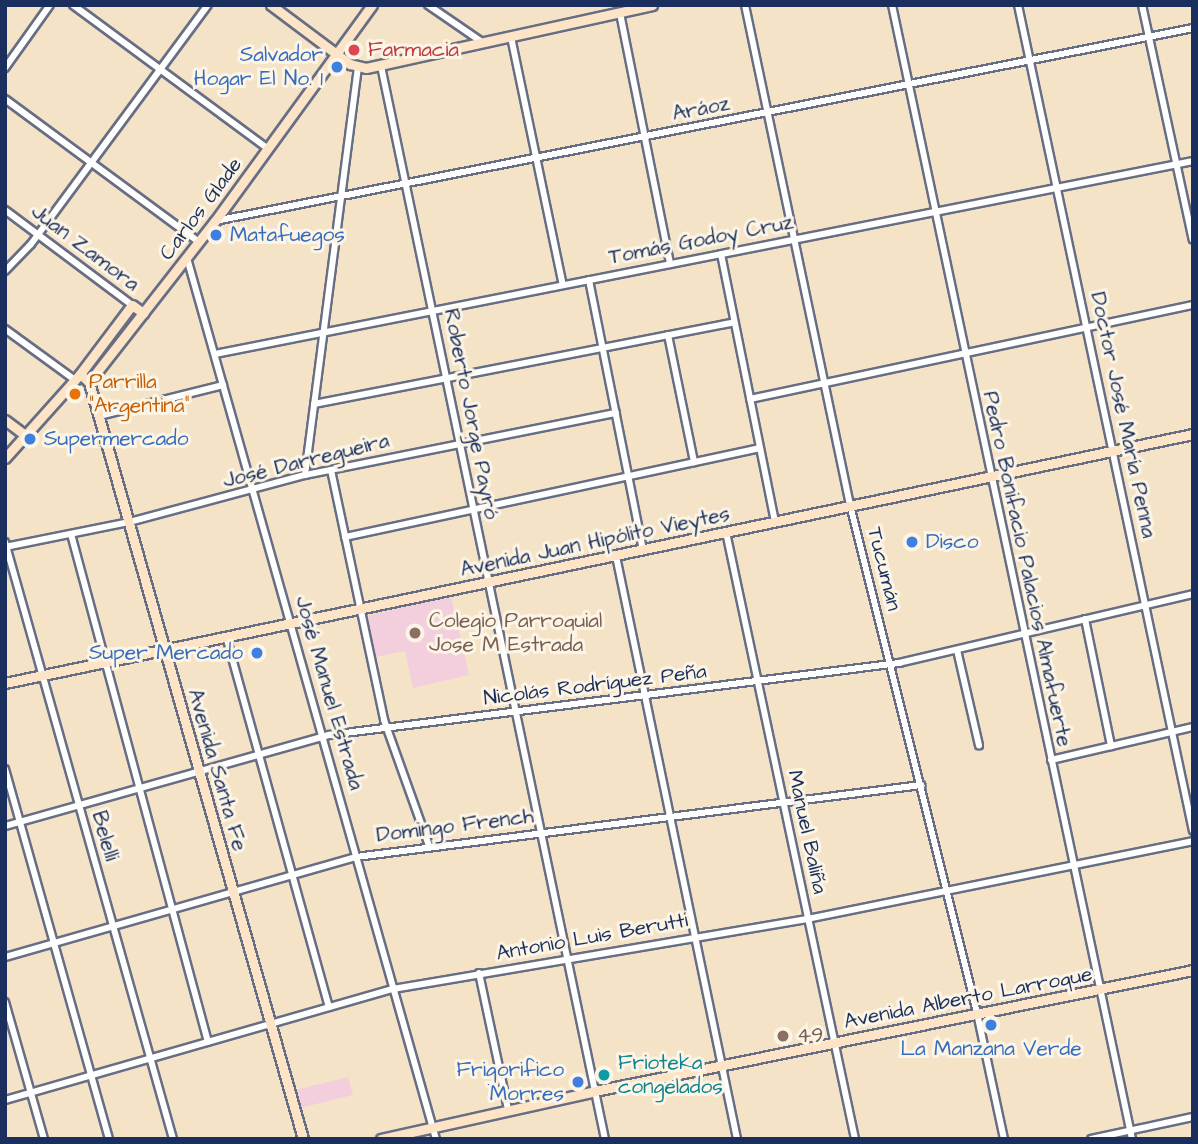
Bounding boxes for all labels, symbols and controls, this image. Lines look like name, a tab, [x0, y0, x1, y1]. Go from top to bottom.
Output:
place label: Farmacia	[368, 37, 459, 63]
place label: Salvador Hogar El No. 1	[194, 42, 323, 92]
marker: Farmacia	[346, 42, 362, 58]
marker: Salvador Hogar El No. 1	[329, 59, 345, 75]
street label: Aráoz	[670, 91, 732, 127]
street label: Carlos Glade	[154, 153, 248, 265]
street label: Juan Zamora	[26, 199, 144, 297]
street label: Tomás Godoy Cruz	[607, 210, 795, 270]
place label: Matafuegos	[230, 222, 345, 248]
marker: Matafuegos	[208, 227, 224, 243]
street label: Doctor José María Penna	[1085, 290, 1161, 540]
street label: Roberto Jorge Payró	[438, 306, 504, 522]
place label: Parrilla "Argentina"	[89, 369, 190, 419]
marker: Parrilla "Argentina"	[67, 386, 83, 402]
street label: Pedro Bonifacio Palacios Almafuerte	[977, 389, 1077, 749]
place label: Supermercado	[44, 426, 189, 452]
street label: José Darregueira	[220, 428, 392, 494]
marker: Supermercado	[22, 431, 38, 447]
street label: Avenida Juan Hipólito Vieytes	[458, 501, 732, 583]
street label: Tucumán	[861, 525, 907, 613]
place label: Disco	[926, 529, 978, 555]
marker: Disco	[904, 534, 920, 550]
street label: José Manuel Estrada	[289, 593, 369, 793]
place label: Colegio Parroquial Jose M Estrada	[429, 608, 602, 658]
marker: Colegio Parroquial Jose M Estrada	[407, 625, 423, 641]
place label: Super Mercado	[89, 640, 243, 666]
marker: Super Mercado	[249, 645, 265, 661]
street label: Nicolás Rodríguez Peña	[482, 659, 708, 711]
street label: Avenida Santa Fe	[182, 686, 252, 854]
street label: Manuel Baliña	[782, 768, 832, 896]
street label: Domingo French	[375, 804, 535, 848]
street label: Belelli	[86, 808, 124, 864]
street label: Antonio Luis Berutti	[494, 908, 690, 966]
street label: Avenida Alberto Larroque	[842, 962, 1094, 1034]
marker: La Manzana Verde	[983, 1017, 999, 1033]
place label: 49	[797, 1023, 823, 1049]
marker: 49	[775, 1028, 791, 1044]
place label: La Manzana Verde	[900, 1036, 1082, 1062]
place label: Frioteka congelados	[618, 1050, 723, 1100]
place label: Frigorifico Morres	[457, 1057, 564, 1107]
marker: Frioteka congelados	[596, 1067, 612, 1083]
marker: Frigorifico Morres	[570, 1074, 586, 1090]

